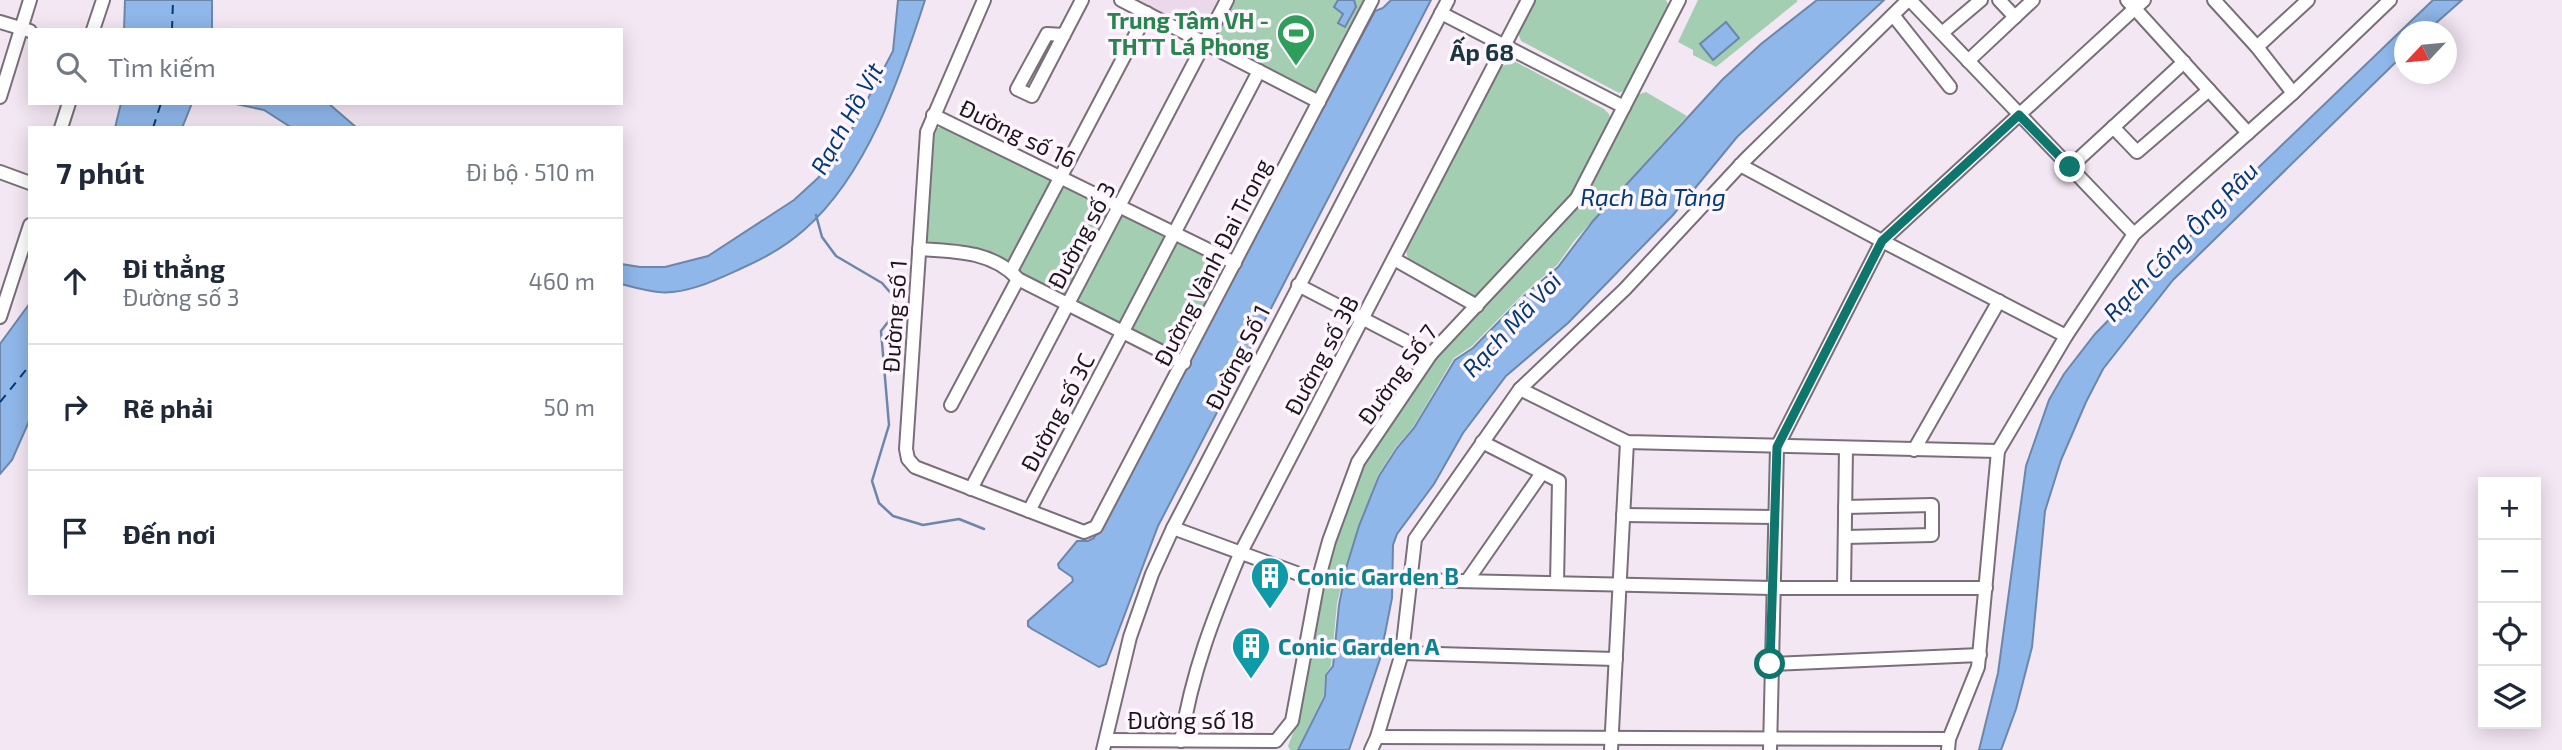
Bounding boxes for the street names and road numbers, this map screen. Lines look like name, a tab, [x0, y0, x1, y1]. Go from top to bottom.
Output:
street label: Đường số 16	[955, 93, 1081, 173]
street label: Đường Vành Đai Trong	[1148, 154, 1276, 370]
street label: Đường số 3	[1041, 177, 1121, 293]
street label: Đường số 1	[876, 259, 912, 373]
street label: Đường số 3B	[1278, 291, 1364, 419]
street label: Đường Số 1	[1199, 300, 1275, 414]
street label: Đường Số 7	[1351, 318, 1443, 429]
street label: Đường số 3C	[1014, 348, 1100, 476]
street label: Đường số 18	[1128, 706, 1254, 734]

